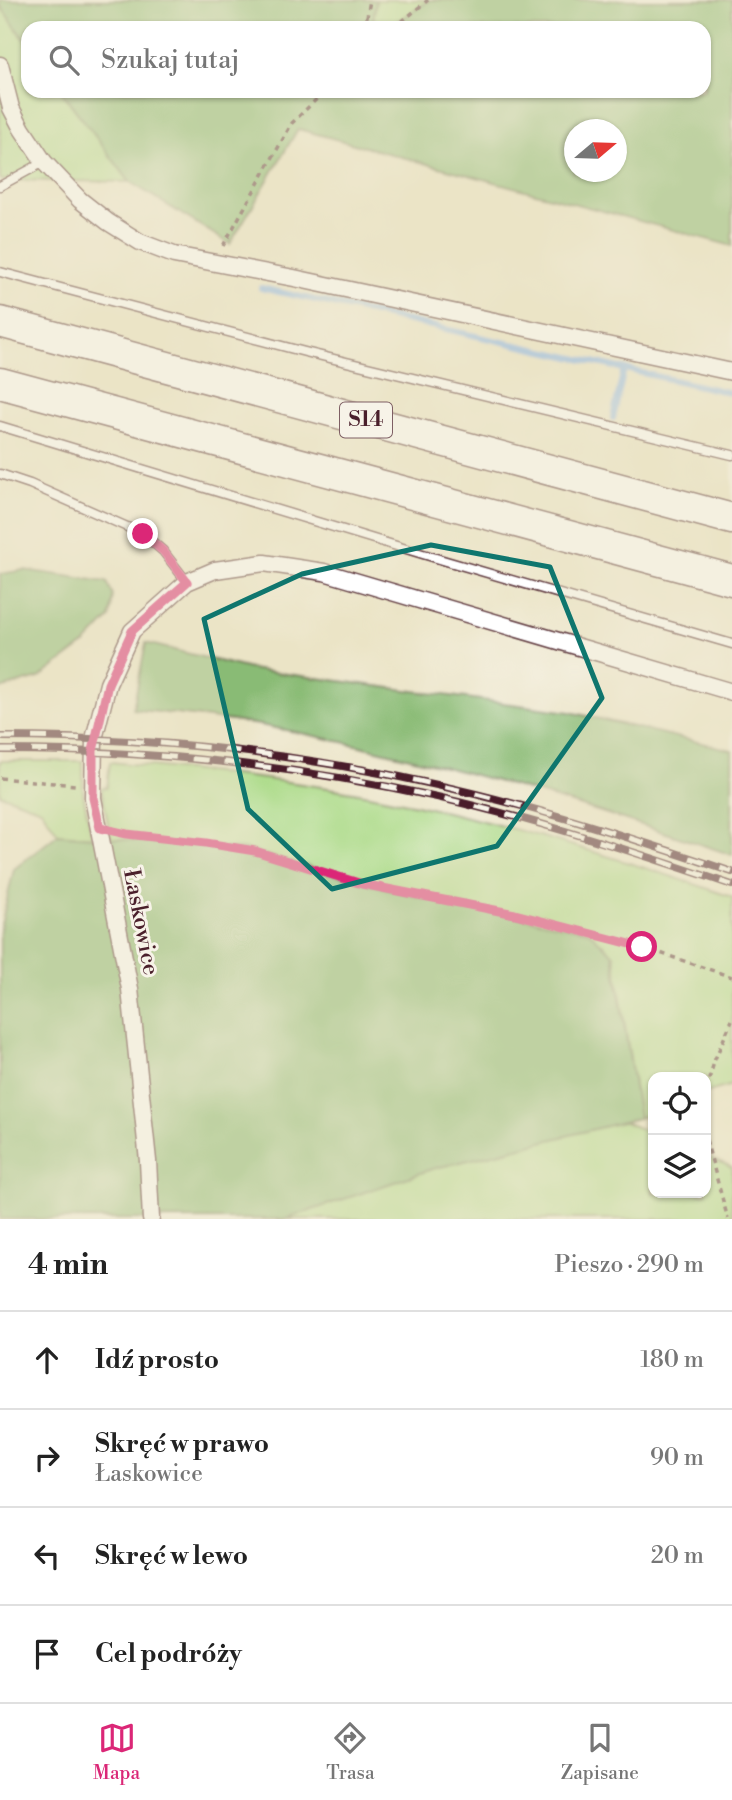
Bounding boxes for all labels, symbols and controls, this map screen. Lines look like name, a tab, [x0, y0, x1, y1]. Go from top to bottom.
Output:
search box	[21, 21, 711, 98]
icon: search	[45, 41, 83, 79]
text: Szukaj tutaj	[101, 44, 240, 76]
north arrow	[564, 119, 627, 182]
road number: S14	[340, 402, 392, 438]
route end	[127, 518, 158, 549]
street label: Łaskowice	[117, 866, 165, 978]
route start	[626, 931, 657, 962]
map controls	[648, 1072, 711, 1198]
button: locate	[648, 1072, 711, 1135]
button: layers	[648, 1135, 711, 1198]
text: 4 min	[28, 1246, 108, 1284]
text: Pieszo · 290 m	[555, 1251, 704, 1279]
icon: ahead	[28, 1341, 66, 1379]
text: Idź prosto	[95, 1344, 219, 1376]
text: 180 m	[640, 1346, 704, 1374]
text: Skręć w prawo	[95, 1428, 269, 1460]
icon: right	[28, 1439, 66, 1477]
text: 90 m	[650, 1444, 704, 1472]
text: Łaskowice	[95, 1460, 203, 1488]
icon: left	[28, 1537, 66, 1575]
text: Skręć w lewo	[95, 1540, 248, 1572]
text: 20 m	[651, 1542, 704, 1570]
icon: arrive	[28, 1635, 66, 1673]
text: Cel podróży	[95, 1638, 242, 1670]
tab: Mapa	[93, 1719, 140, 1785]
tab: Trasa	[326, 1719, 375, 1785]
tab: Zapisane	[561, 1719, 639, 1785]

